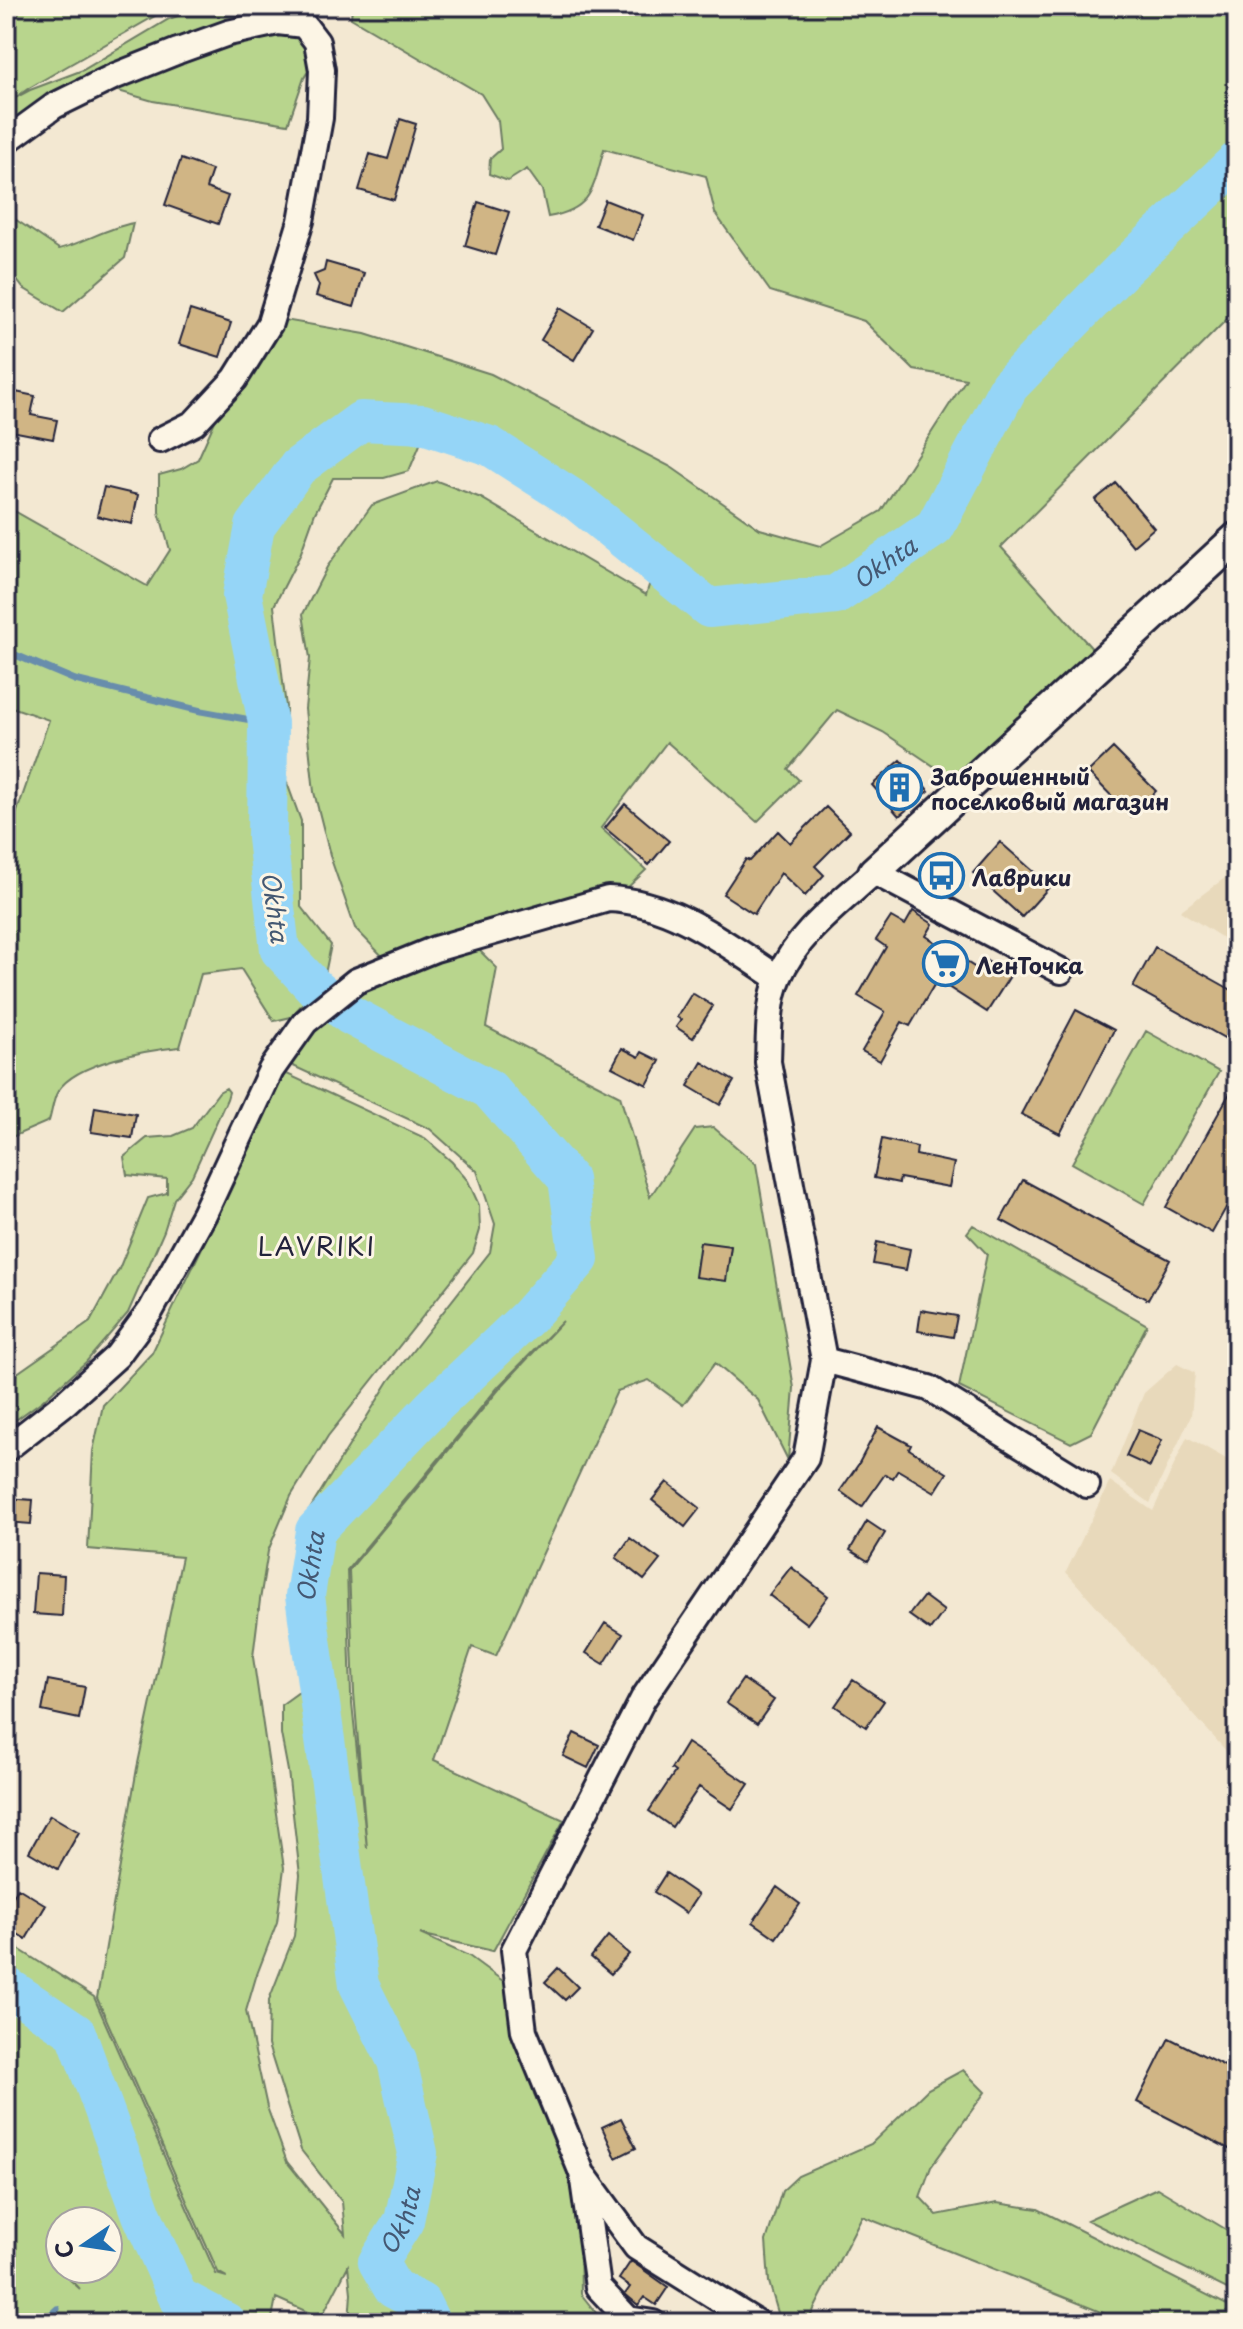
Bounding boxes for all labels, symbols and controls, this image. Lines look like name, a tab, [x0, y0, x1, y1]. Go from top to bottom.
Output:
water label: Okhta	[845, 527, 924, 597]
place label: Заброшенный поселковый магазин	[930, 759, 1169, 817]
building icon: Заброшенный поселковый магазин	[876, 764, 924, 812]
bus stop icon: Лаврики	[917, 852, 965, 900]
place label: Лаврики	[972, 860, 1072, 893]
water label: Okhta	[253, 869, 299, 946]
supermarket icon: ЛенТочка	[921, 940, 969, 988]
place label: ЛенТочка	[976, 948, 1084, 981]
district label: LAVRIKI	[258, 1226, 376, 1265]
water label: Okhta	[286, 1528, 333, 1604]
water label: Okhta	[369, 2182, 429, 2261]
north arrow	[44, 2205, 124, 2285]
text: С	[45, 2238, 81, 2262]

